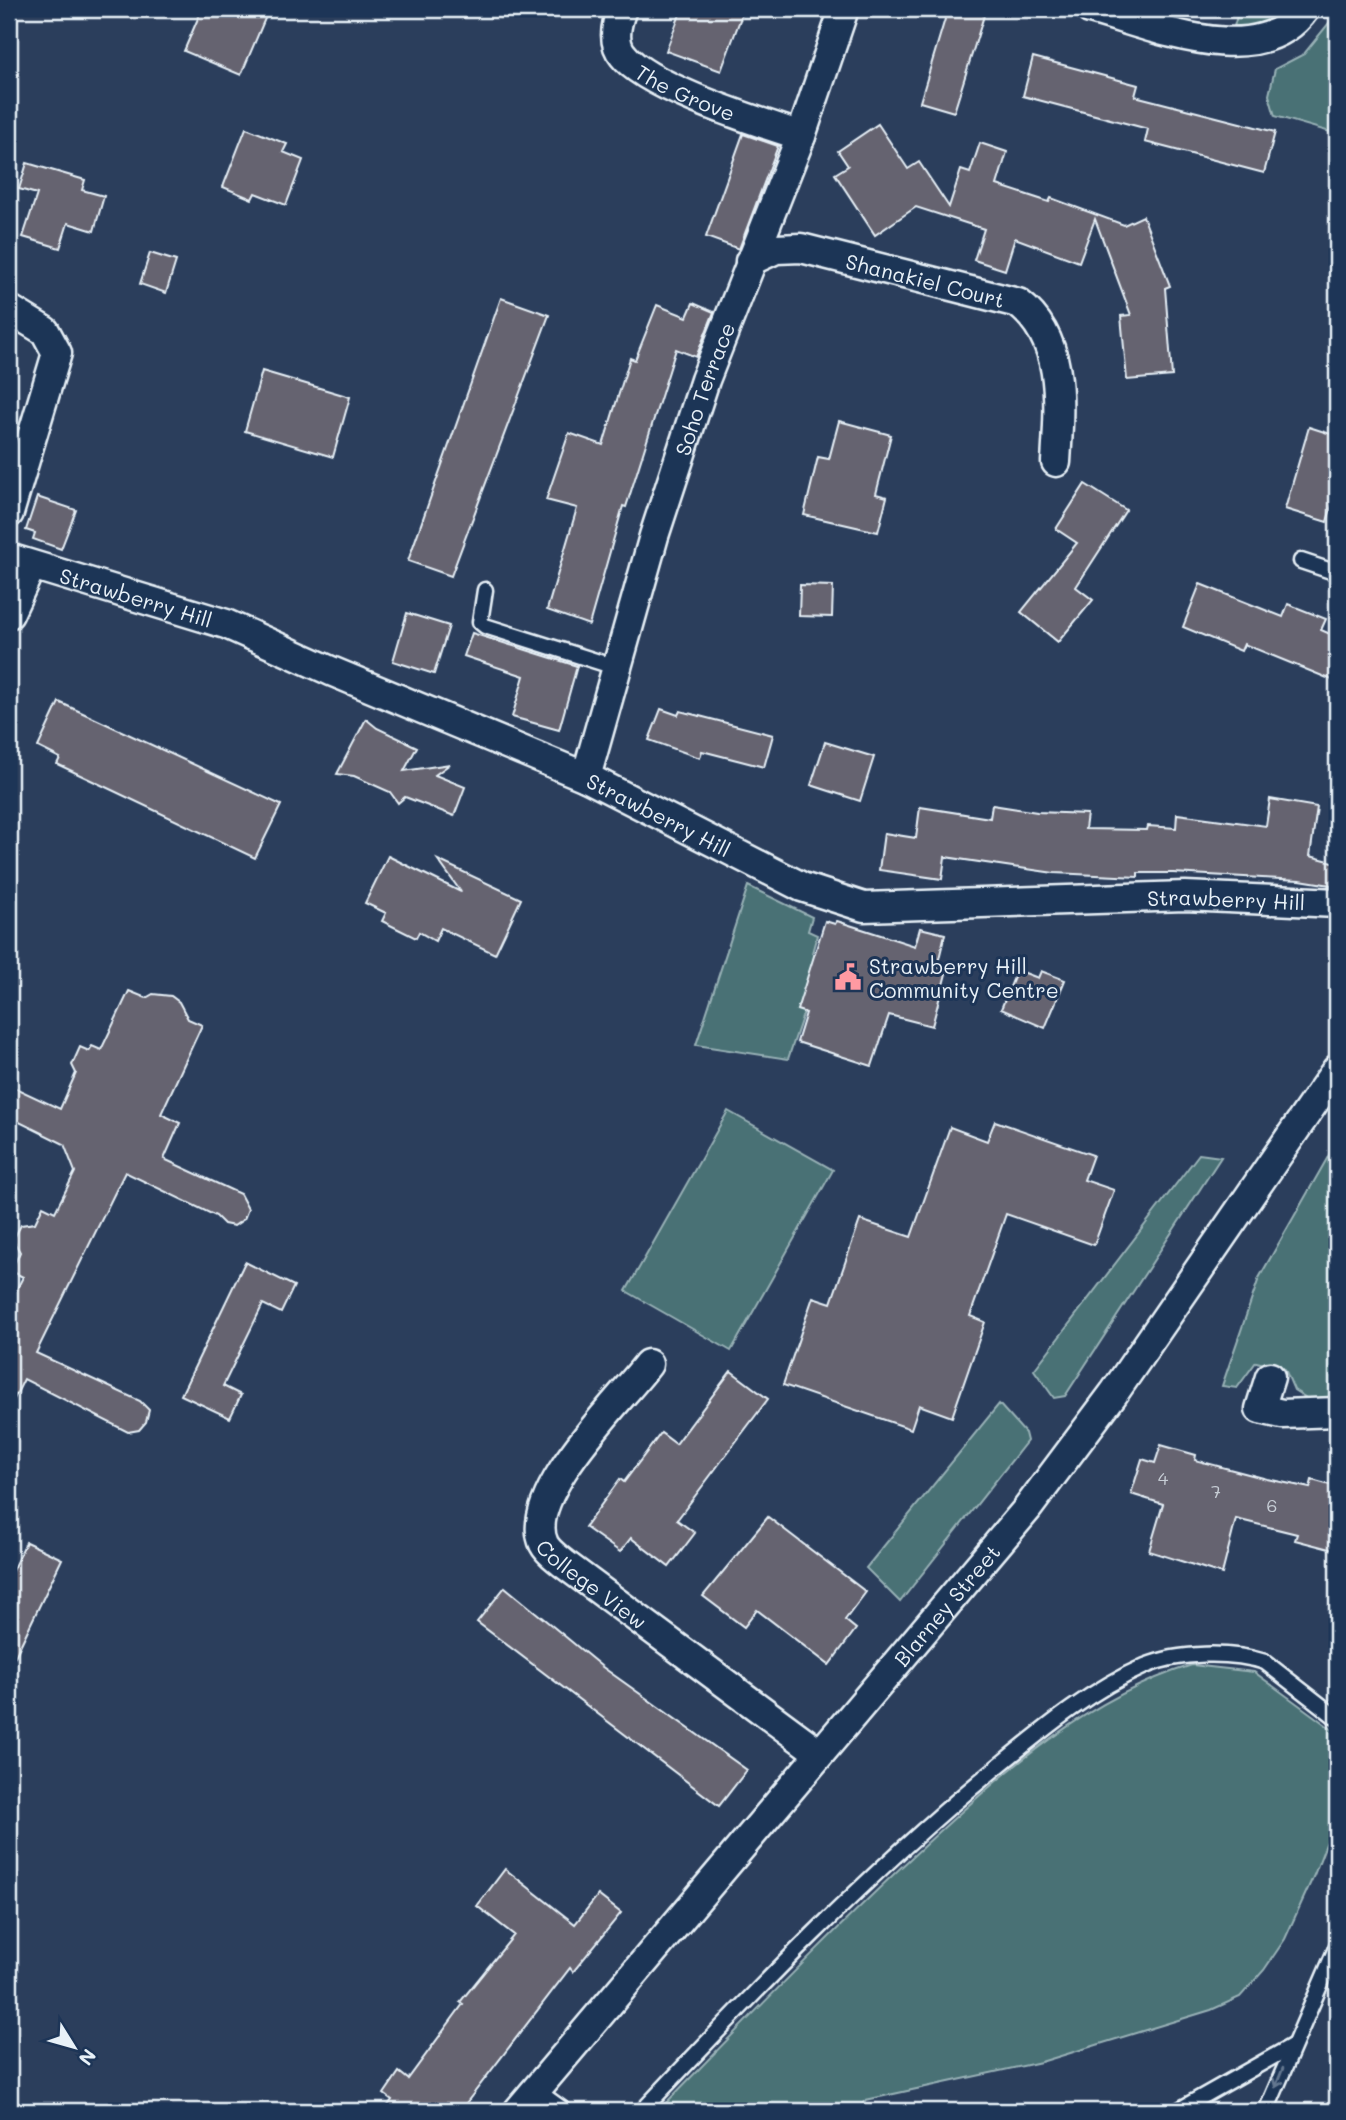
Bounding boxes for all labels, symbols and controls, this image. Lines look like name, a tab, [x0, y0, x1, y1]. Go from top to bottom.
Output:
street label: The Grove	[631, 58, 739, 126]
street label: Shanakiel Court	[843, 246, 1008, 313]
street label: Soho Terrace	[668, 318, 740, 459]
street label: Strawberry Hill	[57, 561, 216, 633]
street label: Strawberry Hill	[582, 766, 736, 862]
street label: Strawberry Hill	[1147, 882, 1306, 915]
place label: Strawberry Hill Community Centre	[869, 952, 1059, 1003]
public building icon: Strawberry Hill Community Centre	[833, 962, 863, 992]
house number: 4	[1158, 1466, 1169, 1490]
house number: 7	[1211, 1479, 1221, 1503]
house number: 6	[1267, 1493, 1277, 1517]
street label: College View	[531, 1534, 653, 1634]
street label: Blarney Street	[887, 1538, 1005, 1671]
north arrow	[38, 2011, 108, 2082]
text: N	[74, 2044, 102, 2071]
one-way arrow	[1272, 2067, 1285, 2089]

